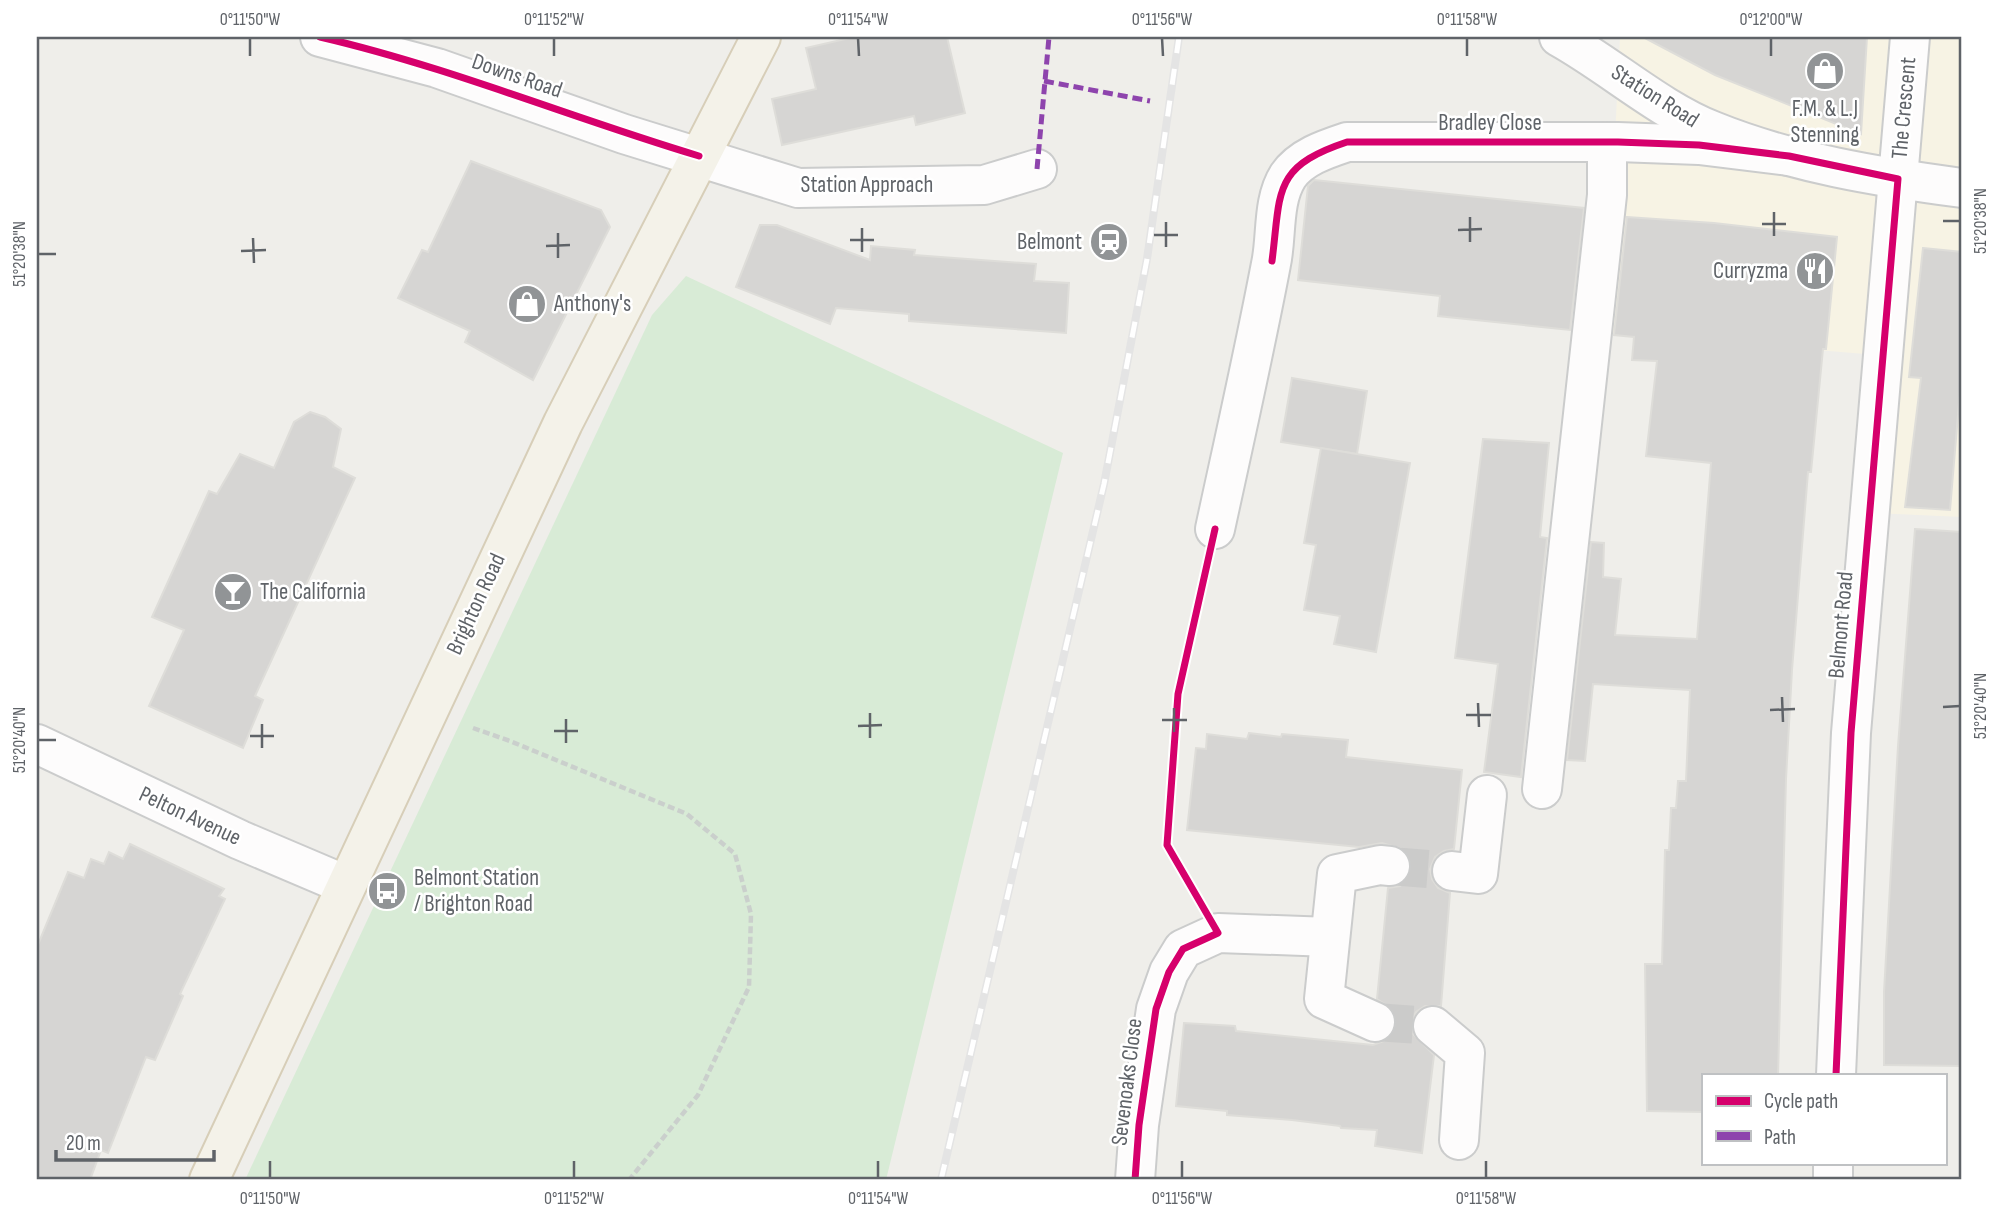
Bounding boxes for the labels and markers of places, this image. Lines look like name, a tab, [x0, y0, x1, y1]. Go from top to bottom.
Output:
shop icon: F.M. & L.J Stenning	[1804, 50, 1846, 92]
place label: F.M. & L.J Stenning	[1791, 95, 1859, 149]
station icon: Belmont	[1088, 221, 1130, 263]
place label: Belmont	[1017, 228, 1082, 256]
restaurant icon: Curryzma	[1794, 250, 1836, 292]
place label: Curryzma	[1713, 257, 1788, 285]
shop icon: Anthony's	[506, 283, 548, 325]
place label: Anthony's	[553, 290, 631, 318]
bar icon: The California	[212, 571, 254, 613]
place label: The California	[260, 578, 366, 606]
place label: Belmont Station / Brighton Road	[414, 864, 539, 918]
bus stop icon: Belmont Station / Brighton Road	[366, 870, 408, 912]

